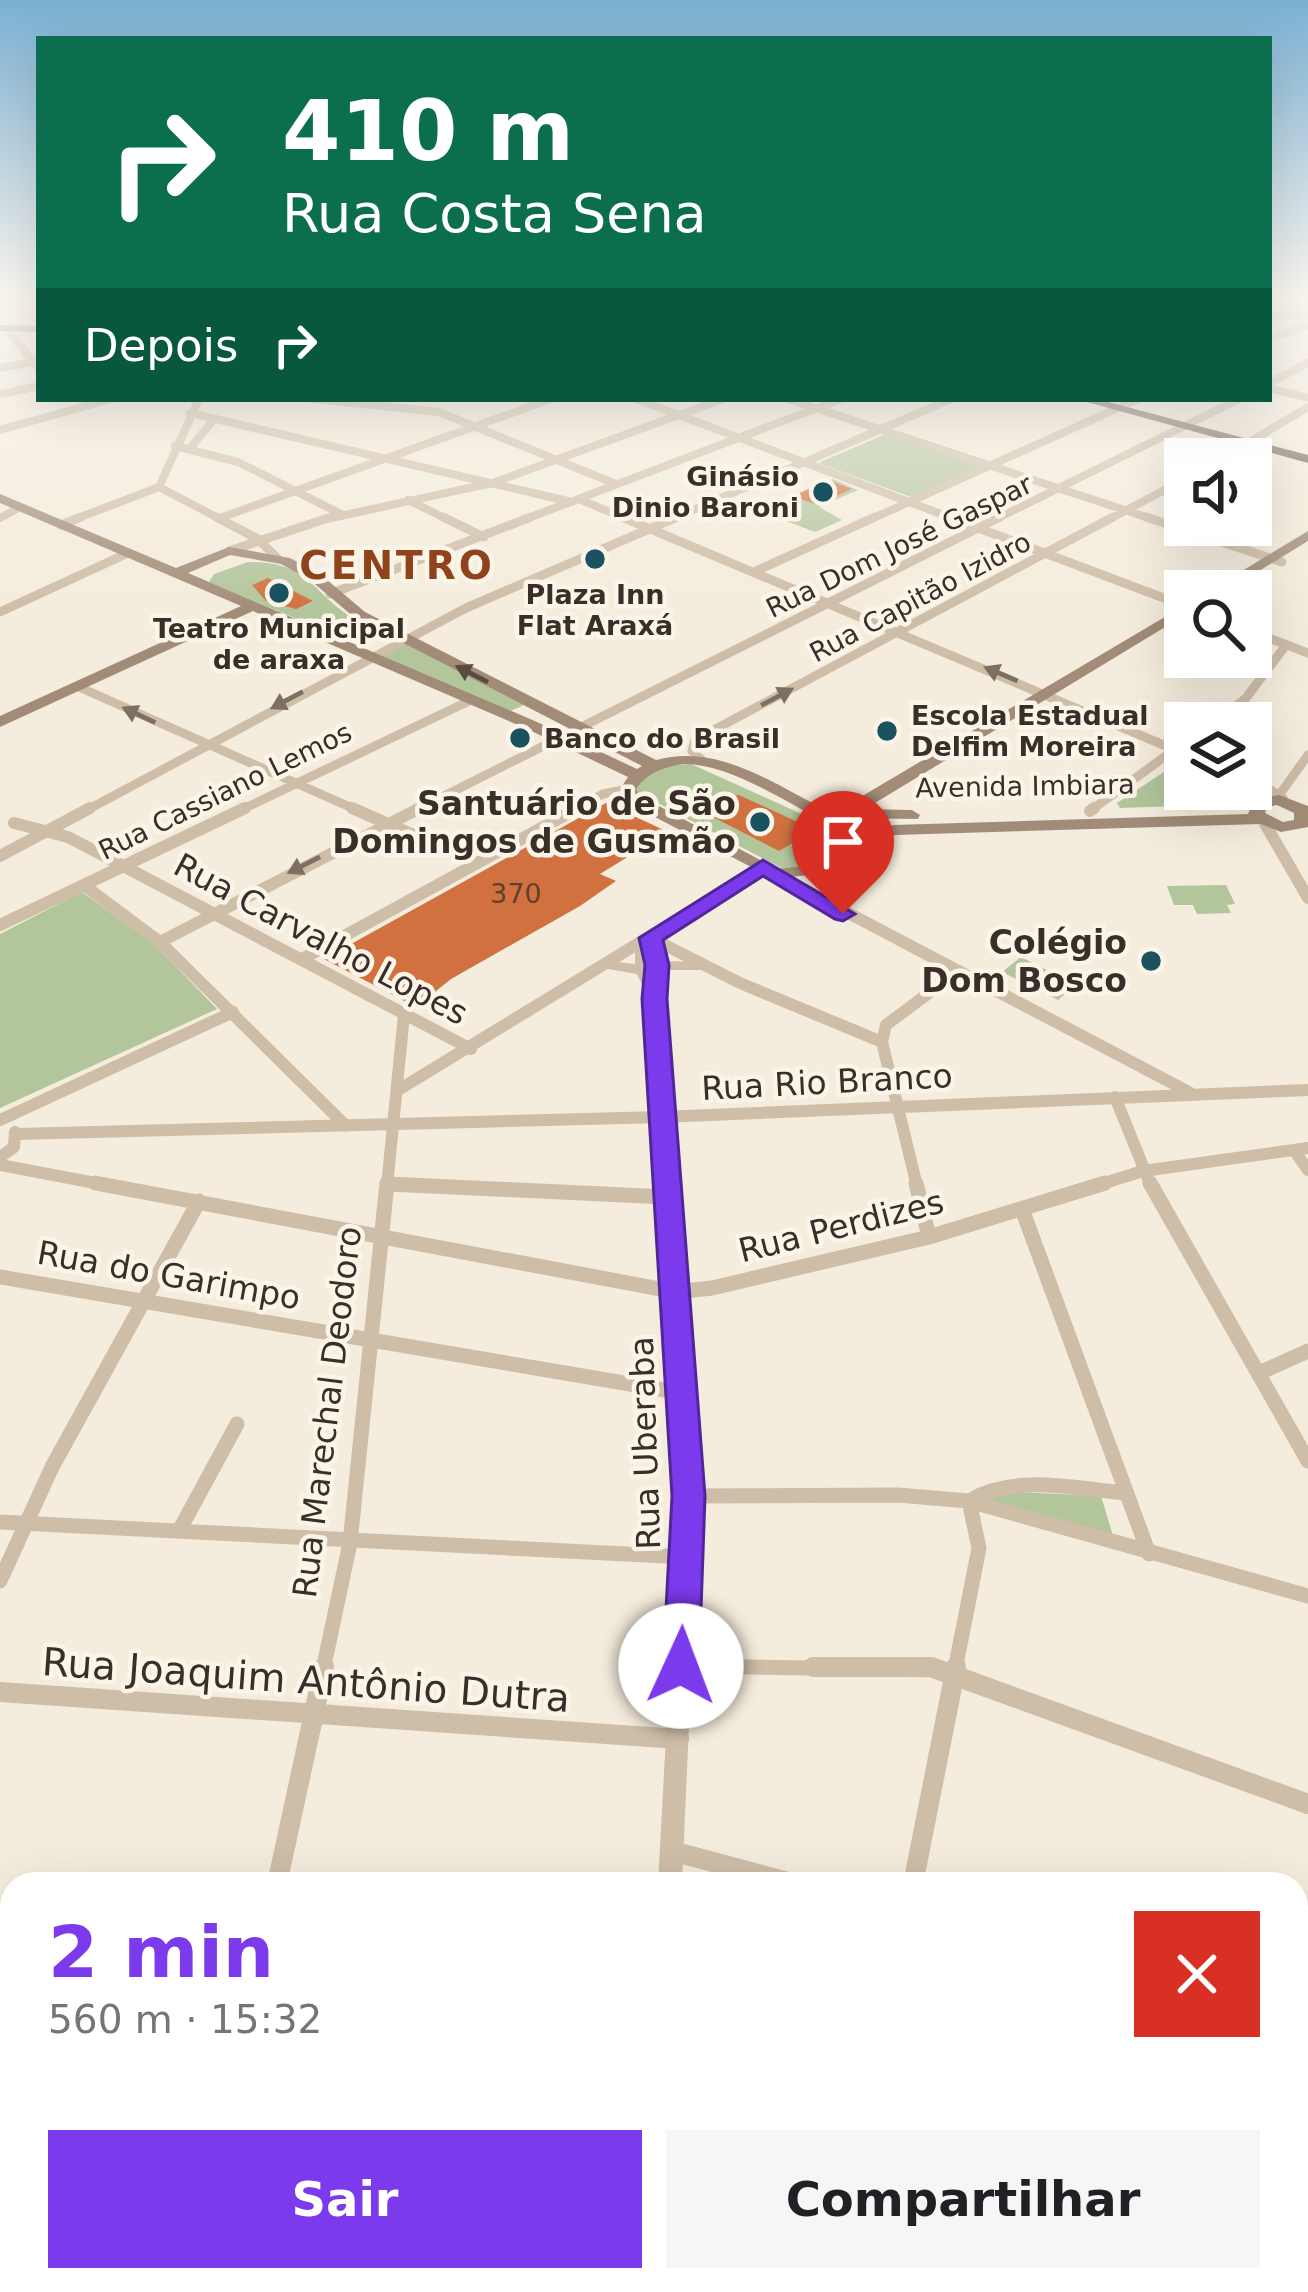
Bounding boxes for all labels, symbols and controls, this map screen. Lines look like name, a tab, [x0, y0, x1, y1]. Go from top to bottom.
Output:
text: 410 m	[282, 82, 574, 180]
icon: right	[84, 84, 240, 240]
text: Rua Costa Sena	[282, 182, 707, 245]
icon: right	[262, 312, 328, 378]
text: Depois	[84, 319, 238, 372]
map controls	[1164, 438, 1272, 810]
button: sound	[1164, 438, 1272, 546]
place label: Ginásio Dinio Baroni	[612, 461, 799, 523]
street label: Rua Dom José Gaspar	[761, 468, 1038, 624]
marker: Ginásio Dinio Baroni	[810, 479, 836, 505]
street label: Rua Capitão Izidro	[804, 526, 1036, 668]
district label: CENTRO	[299, 543, 495, 588]
marker: Plaza Inn Flat Araxá	[582, 546, 608, 572]
button: search	[1164, 570, 1272, 678]
place label: Plaza Inn Flat Araxá	[517, 579, 673, 641]
marker: Teatro Municipal de araxa	[266, 580, 292, 606]
place label: Teatro Municipal de araxa	[153, 613, 405, 675]
one-way arrow	[455, 664, 489, 684]
one-way arrow	[982, 664, 1018, 683]
one-way arrow	[760, 687, 794, 708]
one-way arrow	[270, 689, 305, 710]
place label: Escola Estadual Delfim Moreira	[911, 700, 1149, 762]
button: layers	[1164, 702, 1272, 810]
one-way arrow	[121, 704, 156, 724]
street label: Rua Cassiano Lemos	[93, 716, 357, 866]
marker: Escola Estadual Delfim Moreira	[874, 718, 900, 744]
place label: Banco do Brasil	[544, 723, 780, 754]
marker: Banco do Brasil	[507, 725, 533, 751]
street label: Avenida Imbiara	[915, 769, 1135, 803]
place label: Santuário de São Domingos de Gusmão	[332, 784, 736, 861]
pin	[792, 791, 894, 914]
marker: Santuário de São Domingos de Gusmão	[747, 809, 773, 835]
icon: arrive	[810, 809, 876, 875]
street label: Rua Carvalho Lopes	[168, 845, 474, 1033]
one-way arrow	[287, 855, 321, 875]
house number: 370	[490, 878, 542, 909]
place label: Colégio Dom Bosco	[921, 923, 1127, 1000]
marker: Colégio Dom Bosco	[1138, 948, 1164, 974]
street label: Rua Rio Branco	[700, 1056, 954, 1108]
street label: Rua Perdizes	[734, 1182, 948, 1270]
street label: Rua Marechal Deodoro	[285, 1224, 369, 1600]
street label: Rua do Garimpo	[34, 1233, 304, 1317]
street label: Rua Uberaba	[622, 1336, 668, 1550]
position arrow	[618, 1603, 744, 1729]
street label: Rua Joaquim Antônio Dutra	[41, 1639, 571, 1721]
text: 2 min	[48, 1910, 274, 1994]
button: close	[1134, 1911, 1260, 2037]
text: 560 m · 15:32	[48, 1997, 322, 2042]
button: Sair	[48, 2130, 642, 2268]
button: Compartilhar	[666, 2130, 1260, 2268]

